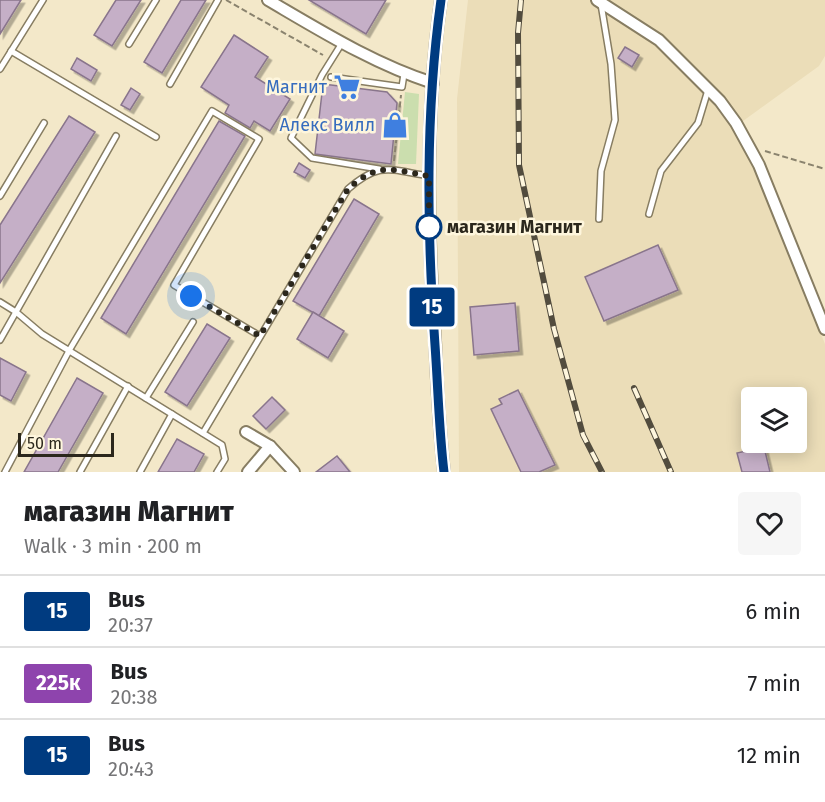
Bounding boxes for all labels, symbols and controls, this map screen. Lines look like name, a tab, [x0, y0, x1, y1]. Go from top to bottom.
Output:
supermarket icon: Магнит	[332, 72, 362, 102]
place label: Магнит	[266, 76, 328, 98]
shop icon: Алекс Вилл	[380, 110, 410, 140]
place label: Алекс Вилл	[279, 114, 375, 136]
marker: магазин Магнит	[416, 214, 442, 240]
place label: магазин Магнит	[447, 216, 582, 238]
your location	[176, 281, 206, 311]
line badge: 15	[405, 288, 459, 326]
text: 15	[422, 294, 443, 320]
map controls	[741, 387, 807, 453]
button: layers	[741, 387, 807, 453]
scale bar	[18, 430, 114, 457]
text: 50 m	[27, 434, 62, 453]
button: heart	[738, 492, 801, 555]
text: магазин Магнит	[24, 495, 234, 528]
text: Walk · 3 min · 200 m	[24, 534, 202, 558]
text: Bus	[108, 586, 145, 613]
text: 15	[47, 598, 68, 624]
text: 6 min	[745, 598, 801, 625]
text: 20:37	[108, 613, 153, 637]
text: Bus	[110, 658, 147, 685]
text: 225к	[36, 670, 80, 696]
text: 7 min	[747, 670, 801, 697]
text: 20:38	[110, 685, 158, 709]
text: Bus	[108, 730, 145, 757]
text: 15	[47, 742, 68, 768]
text: 12 min	[737, 742, 801, 769]
text: 20:43	[108, 757, 154, 781]

